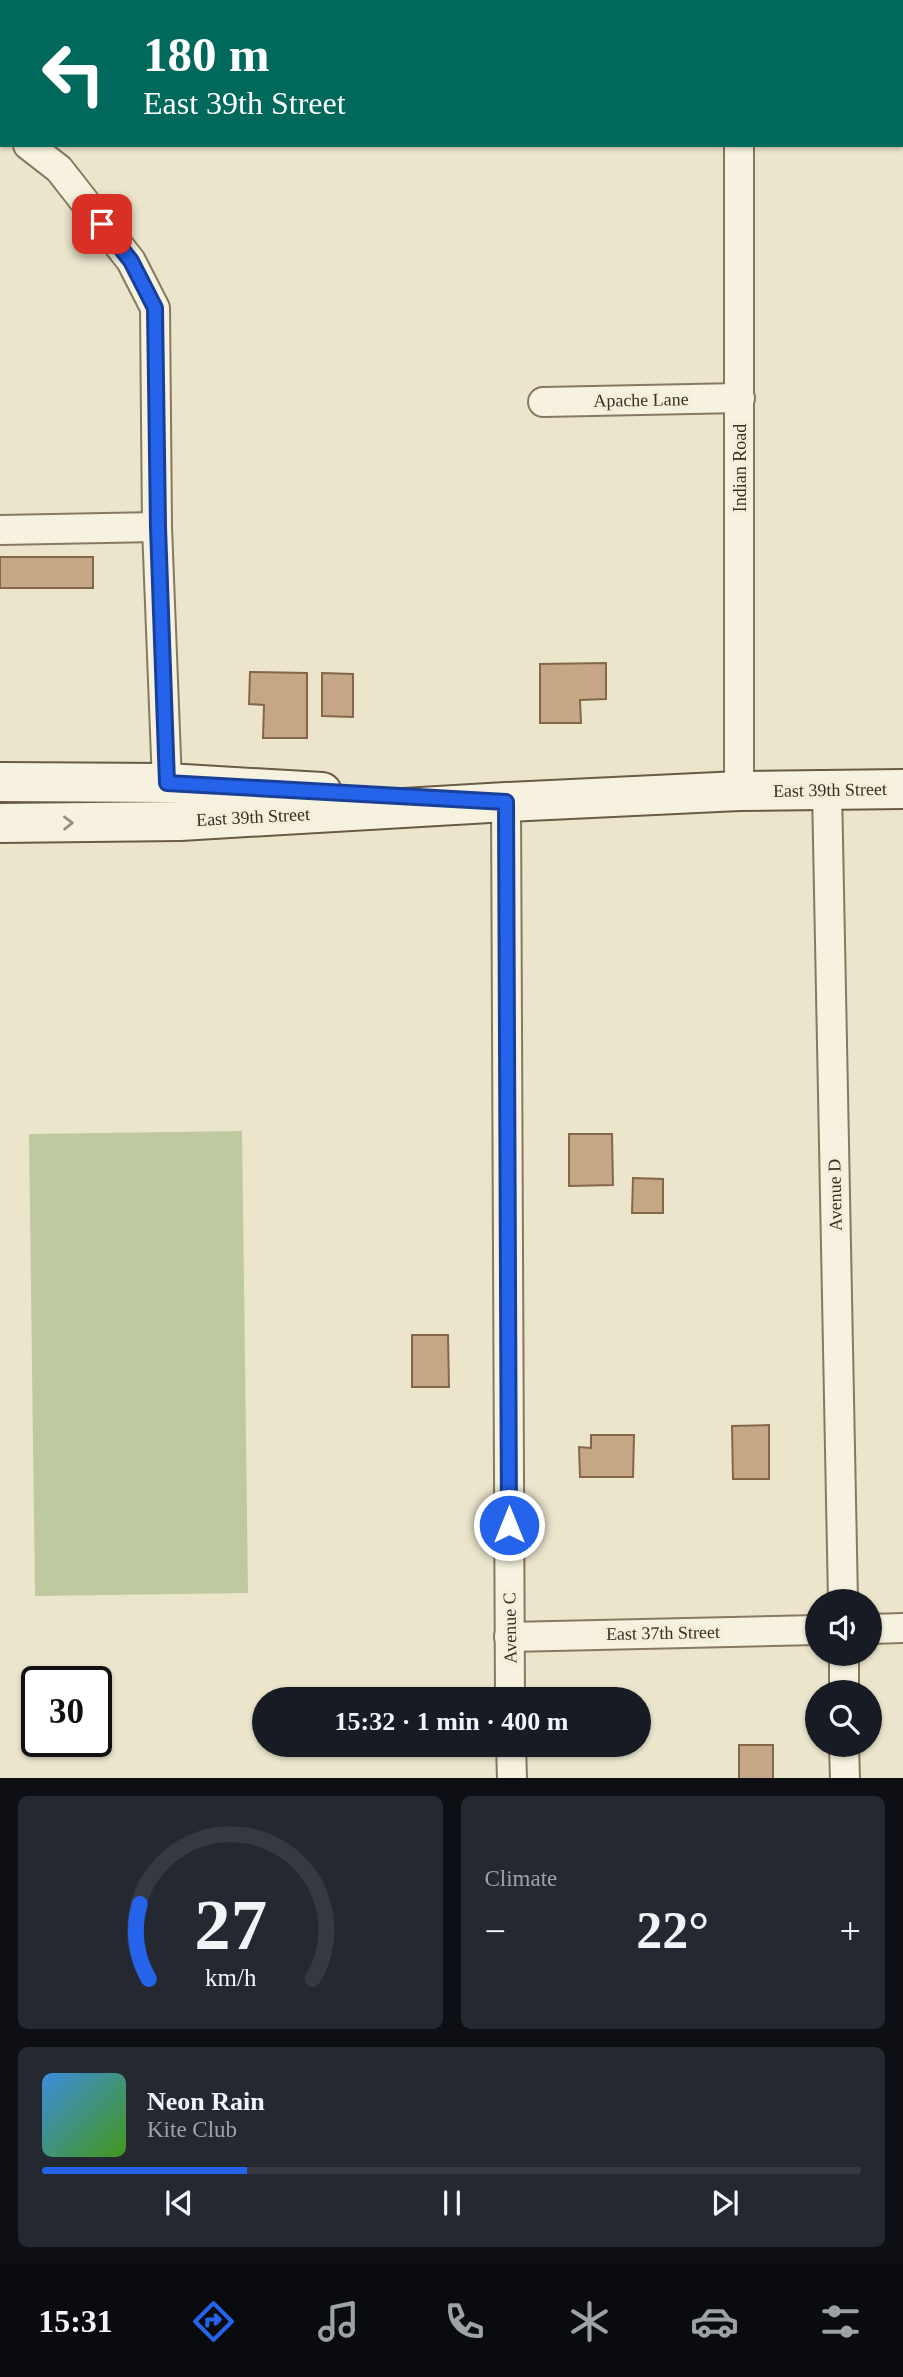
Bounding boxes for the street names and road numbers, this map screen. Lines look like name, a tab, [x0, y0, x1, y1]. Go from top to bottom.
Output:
street label: Apache Lane	[593, 389, 689, 411]
street label: Indian Road	[730, 424, 750, 512]
street label: East 39th Street	[773, 779, 887, 801]
street label: East 39th Street	[196, 804, 310, 830]
street label: Avenue D	[824, 1159, 846, 1231]
street label: Avenue C	[499, 1592, 521, 1664]
street label: East 37th Street	[606, 1622, 720, 1644]

